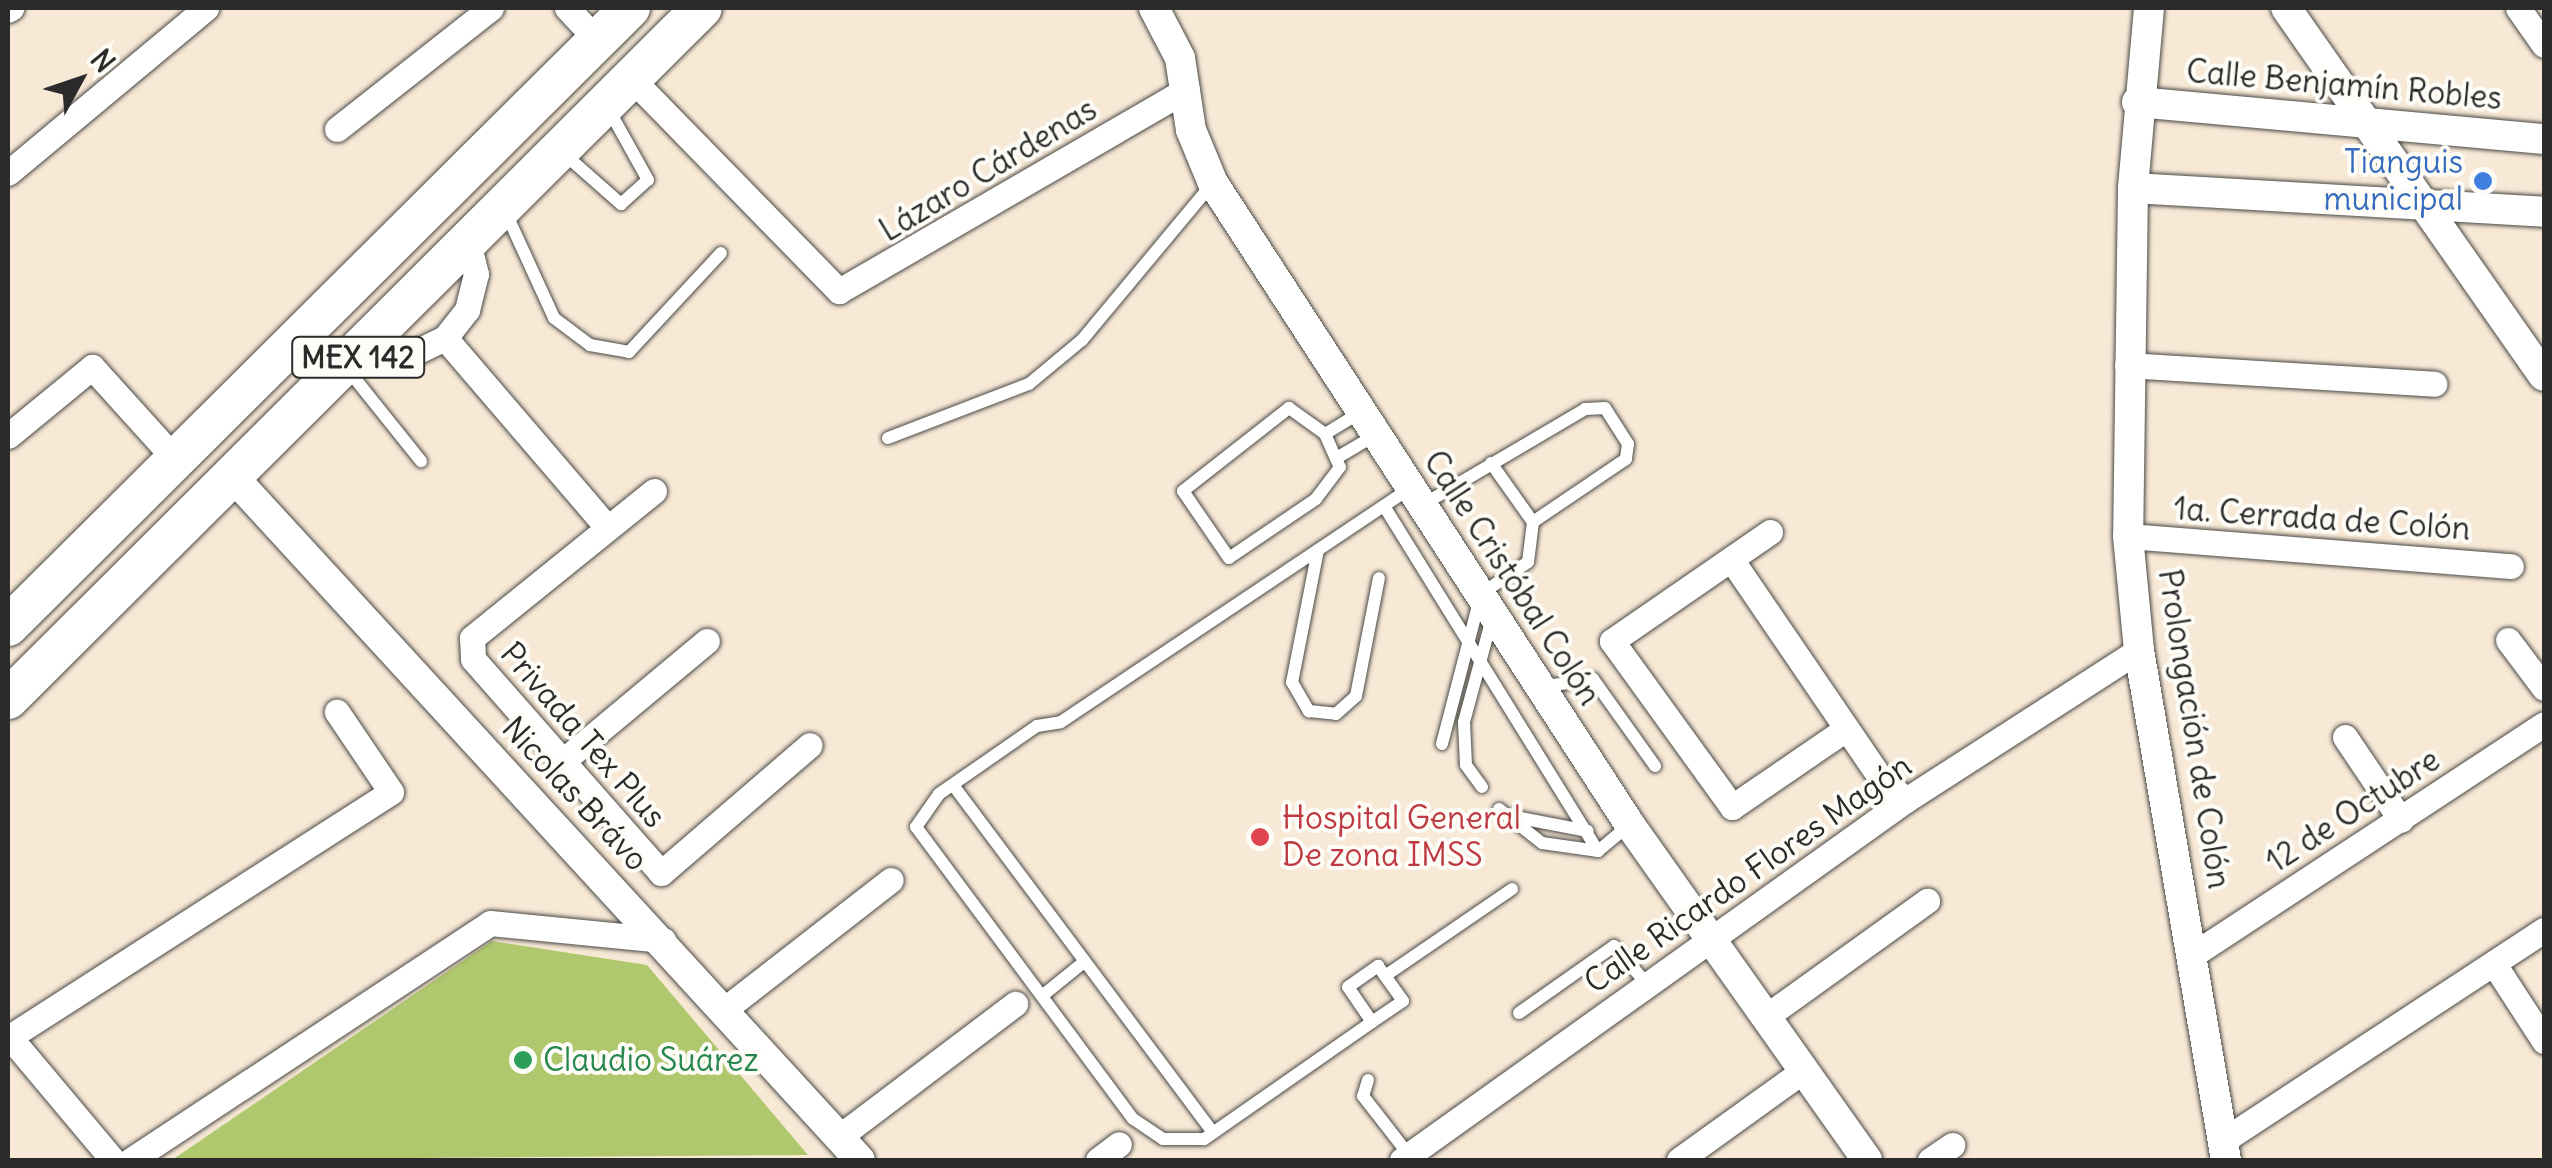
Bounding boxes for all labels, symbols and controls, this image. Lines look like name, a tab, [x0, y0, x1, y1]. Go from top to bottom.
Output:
north arrow	[30, 30, 130, 130]
text: N	[83, 42, 123, 80]
street label: Calle Benjamín Robles	[2185, 52, 2503, 118]
street label: Lázaro Cárdenas	[873, 90, 1103, 250]
place label: Tianguis municipal	[2324, 144, 2463, 219]
marker: Tianguis municipal	[2472, 170, 2494, 192]
road number: MEX 142	[290, 332, 426, 382]
street label: Calle Cristóbal Colón	[1415, 444, 1609, 712]
street label: 1a. Cerrada de Colón	[2172, 489, 2472, 549]
street label: Prolongación de Colón	[2150, 566, 2238, 892]
street label: Privada Tex Plus	[492, 635, 674, 835]
street label: Nicolas Brávo	[494, 709, 656, 879]
street label: 12 de Octubre	[2259, 741, 2447, 881]
street label: Calle Ricardo Flores Magón	[1577, 746, 1919, 1002]
place label: Hospital General De zona IMSS	[1282, 800, 1521, 875]
marker: Hospital General De zona IMSS	[1247, 824, 1273, 850]
place label: Claudio Suárez	[543, 1041, 759, 1079]
marker: Claudio Suárez	[512, 1049, 534, 1071]

